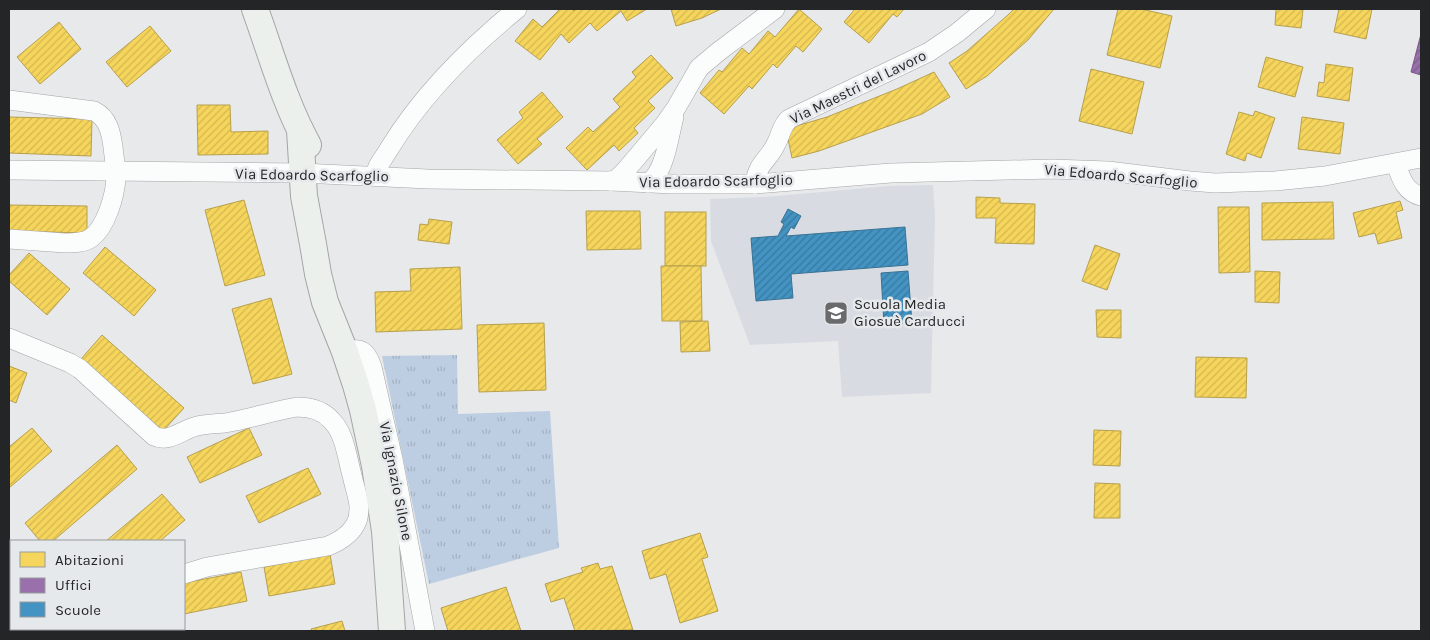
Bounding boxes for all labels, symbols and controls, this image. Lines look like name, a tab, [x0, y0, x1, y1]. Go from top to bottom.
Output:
street label: Via Maestri del Lavoro	[787, 46, 929, 128]
street label: Via Edoardo Scarfoglio	[1044, 160, 1198, 192]
street label: Via Edoardo Scarfoglio	[235, 165, 389, 185]
street label: Via Edoardo Scarfoglio	[639, 171, 793, 191]
place label: Scuola Media Giosuè Carducci	[854, 295, 965, 330]
school or university icon: Scuola Media Giosuè Carducci	[823, 300, 849, 326]
street label: Via Ignazio Silone	[376, 420, 416, 542]
legend	[10, 540, 185, 630]
text: Abitazioni	[55, 551, 124, 569]
text: Uffici	[55, 576, 92, 594]
text: Scuole	[55, 601, 101, 619]

